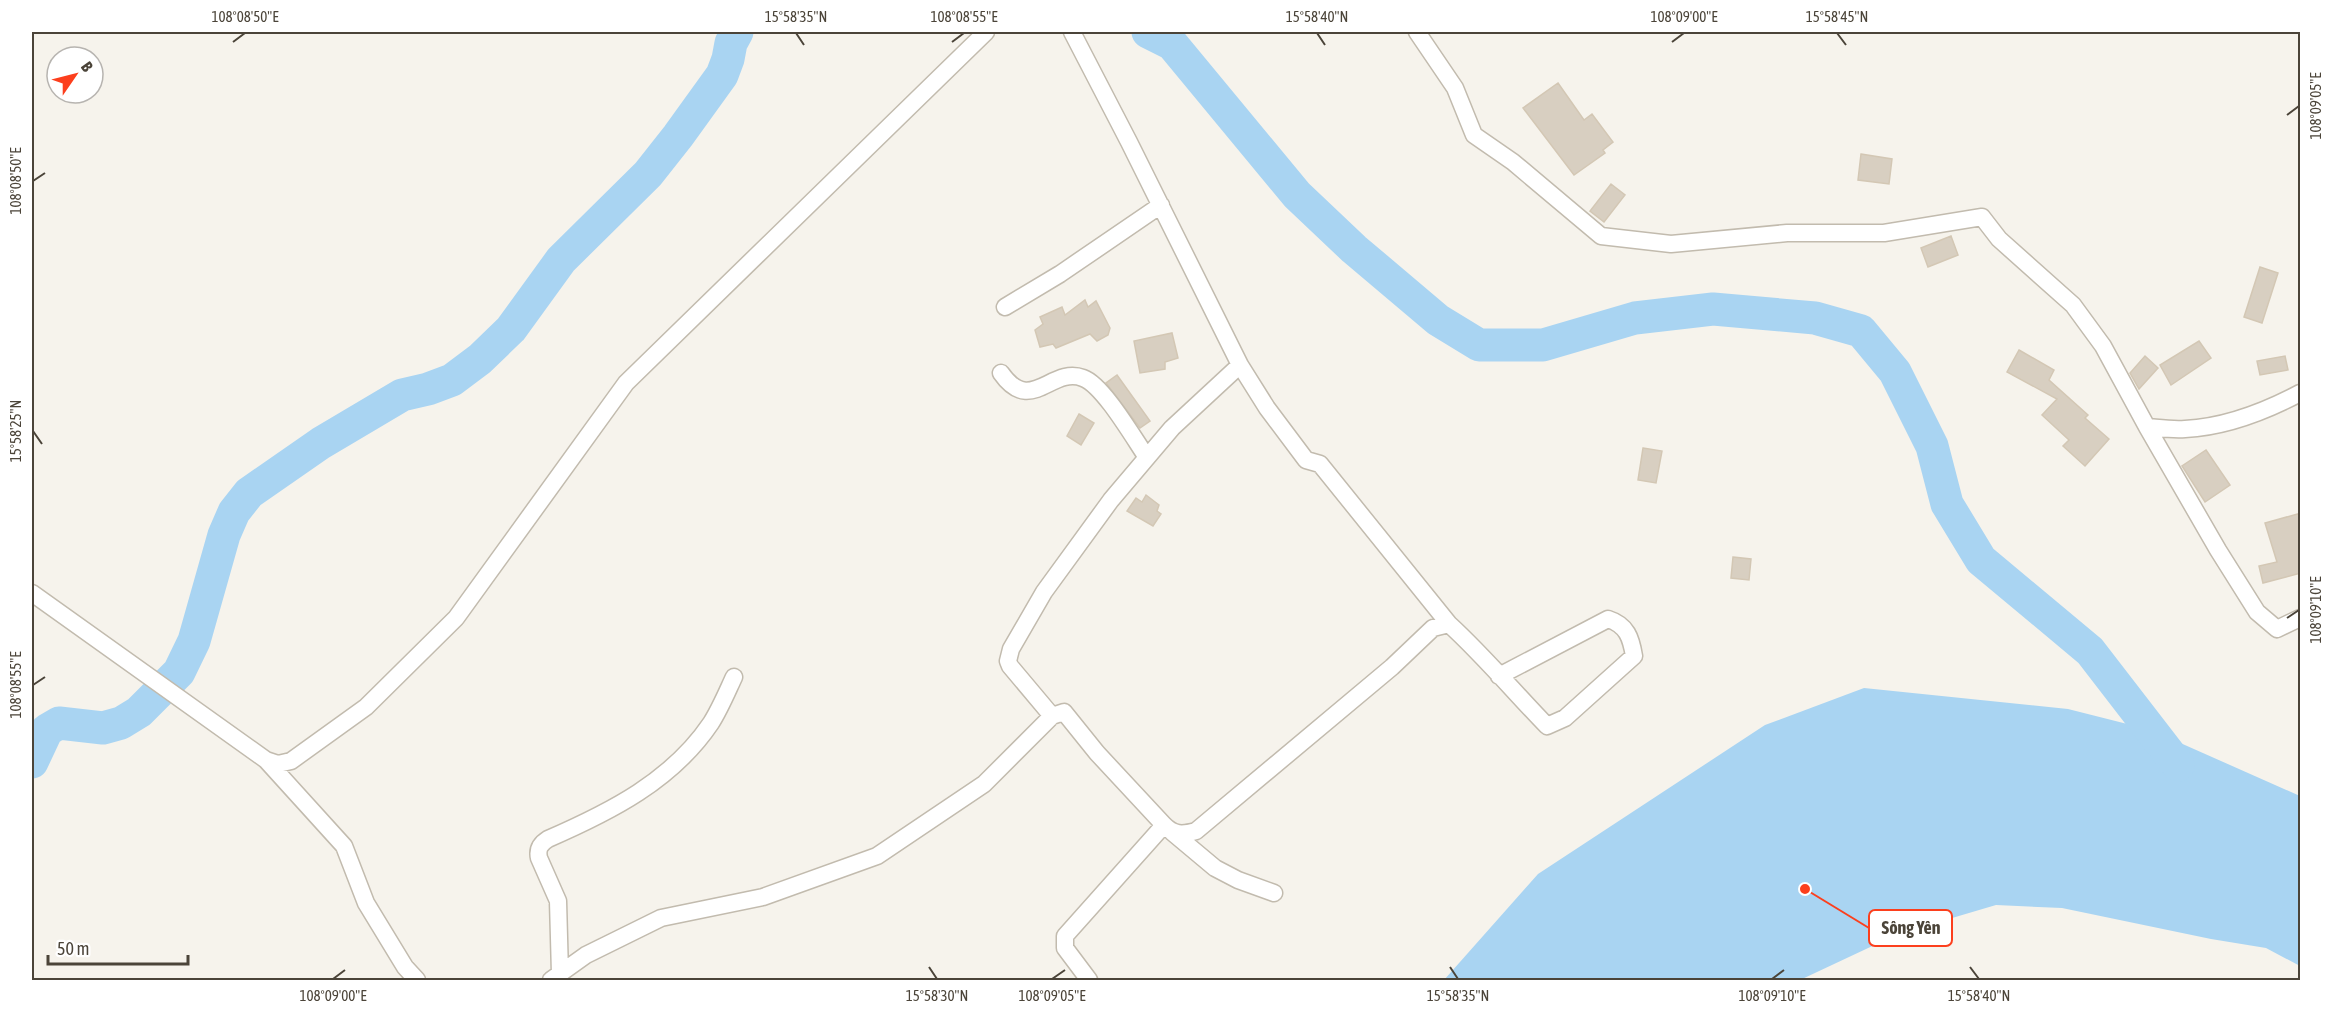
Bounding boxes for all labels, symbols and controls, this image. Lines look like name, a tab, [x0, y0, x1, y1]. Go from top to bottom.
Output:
text: 108°08'50"E	[211, 8, 279, 25]
text: 15°58'35"N	[765, 8, 827, 25]
text: 108°08'55"E	[930, 8, 998, 25]
text: 15°58'40"N	[1286, 8, 1348, 25]
text: 108°09'00"E	[1650, 8, 1718, 25]
text: 15°58'45"N	[1806, 8, 1868, 25]
north arrow	[45, 45, 105, 105]
text: B	[78, 58, 97, 75]
text: 108°09'05"E	[2307, 72, 2324, 140]
text: 108°08'50"E	[7, 147, 24, 215]
text: 15°58'25"N	[7, 400, 24, 462]
text: 108°09'10"E	[2307, 576, 2324, 644]
text: 108°08'55"E	[7, 651, 24, 719]
callout: Sông Yên	[1869, 910, 1952, 946]
text: Sông Yên	[1882, 917, 1941, 938]
scale bar	[48, 928, 188, 966]
text: 50 m	[57, 938, 89, 959]
text: 108°09'00"E	[299, 987, 367, 1004]
text: 15°58'30"N	[906, 987, 968, 1004]
text: 108°09'05"E	[1018, 987, 1086, 1004]
text: 15°58'35"N	[1427, 987, 1489, 1004]
text: 108°09'10"E	[1738, 987, 1806, 1004]
text: 15°58'40"N	[1948, 987, 2010, 1004]

